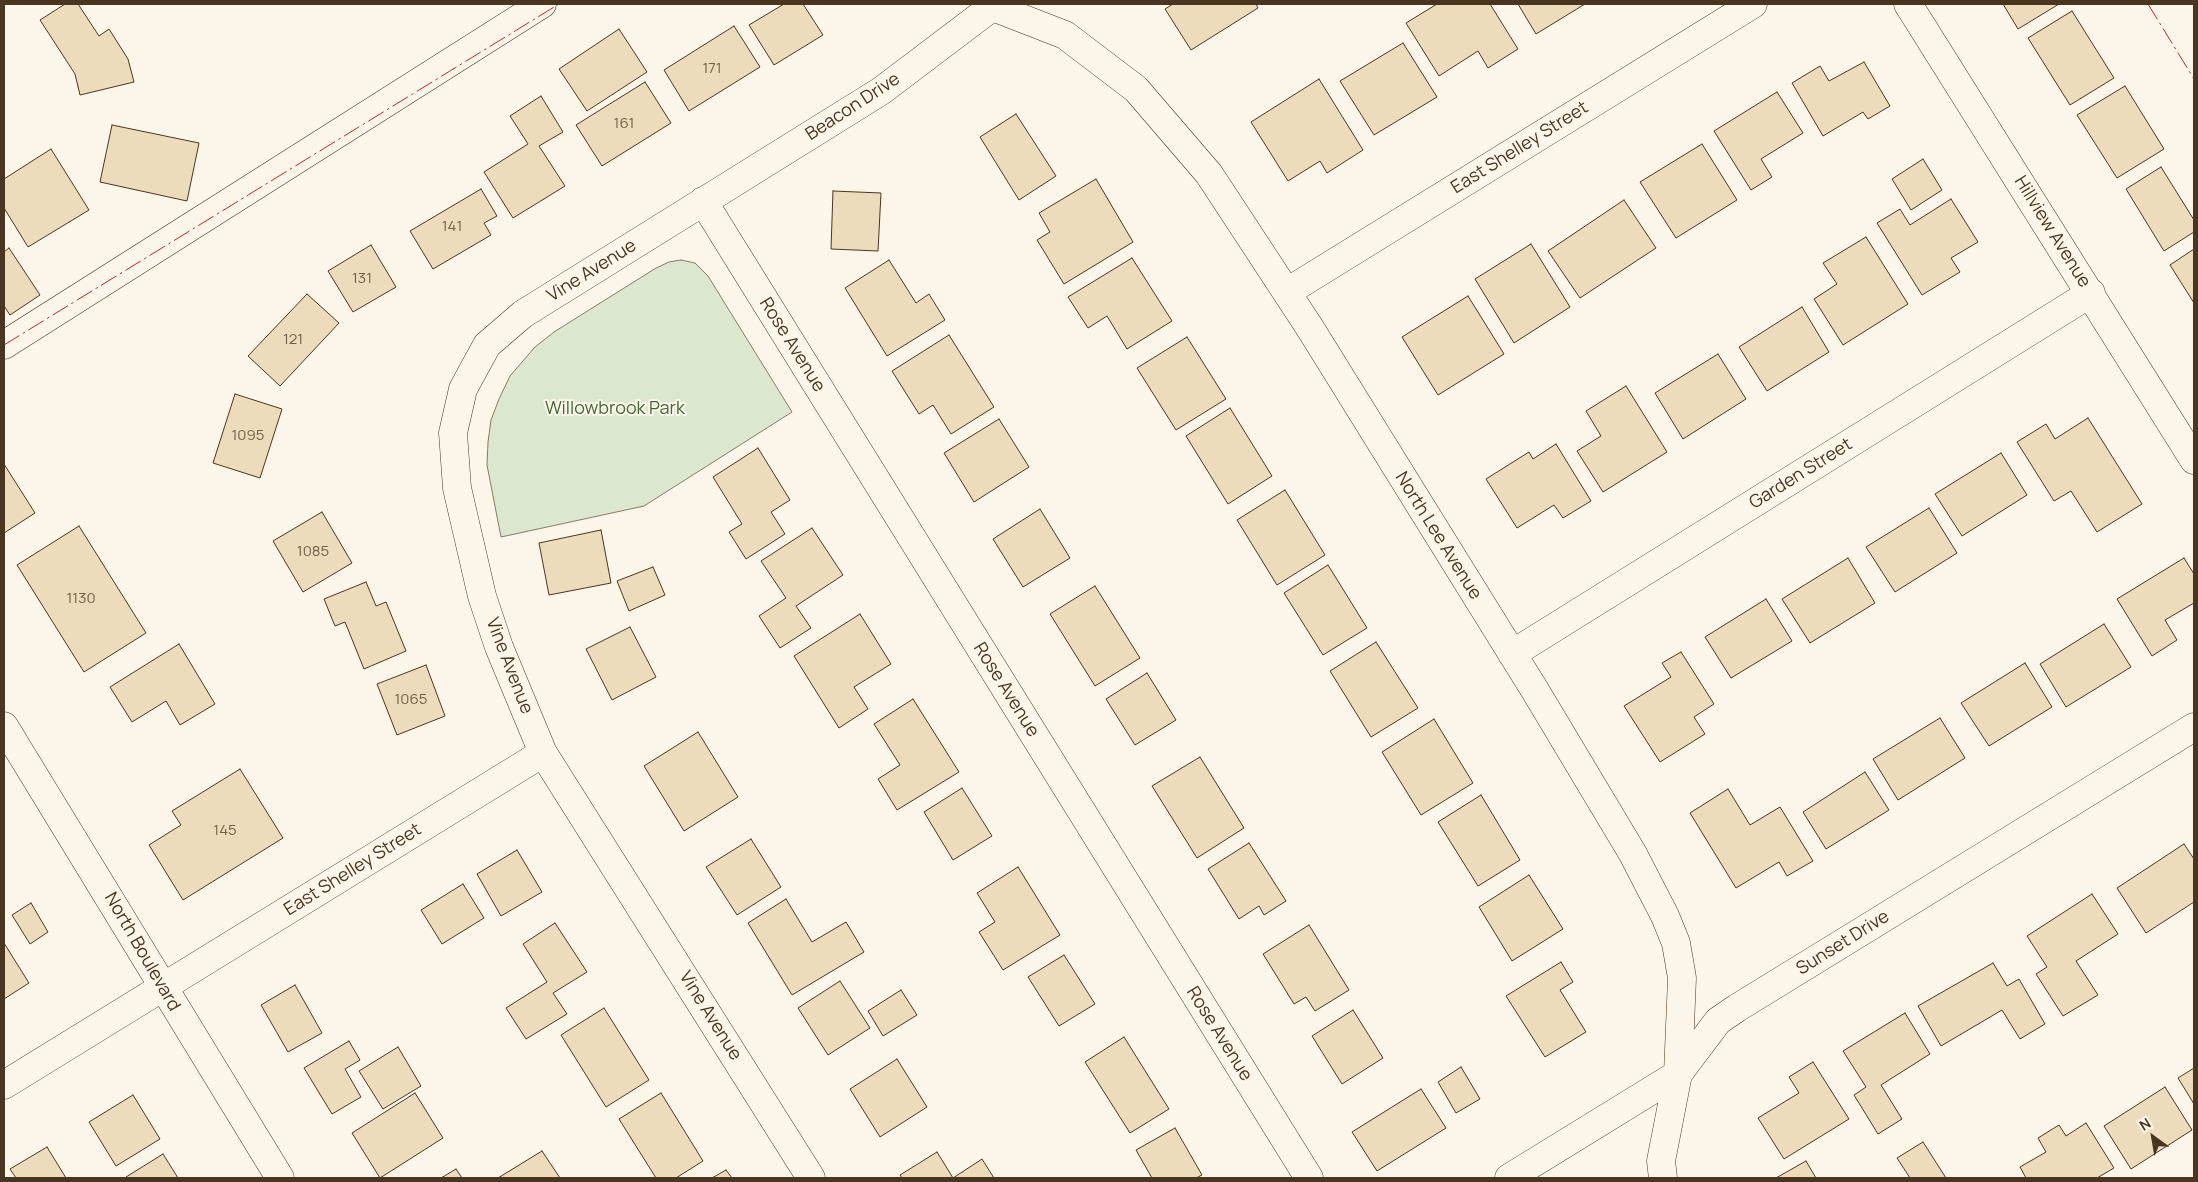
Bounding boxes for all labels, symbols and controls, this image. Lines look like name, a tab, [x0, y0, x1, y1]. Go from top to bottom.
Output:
house number: 171	[702, 60, 722, 78]
street label: Beacon Drive	[802, 69, 904, 145]
street label: East Shelley Street	[1447, 97, 1593, 199]
house number: 161	[614, 115, 634, 133]
street label: Hillview Avenue	[2009, 172, 2095, 292]
house number: 141	[442, 218, 462, 236]
street label: Vine Avenue	[543, 235, 641, 307]
house number: 131	[352, 270, 372, 288]
street label: Rose Avenue	[754, 294, 830, 396]
house number: 121	[283, 331, 303, 349]
park label: Willowbrook Park	[545, 398, 685, 420]
house number: 1095	[232, 427, 264, 445]
street label: Garden Street	[1746, 434, 1856, 514]
street label: North Lee Avenue	[1390, 468, 1486, 604]
house number: 1085	[297, 543, 329, 561]
house number: 1130	[66, 590, 96, 608]
street label: Vine Avenue	[481, 615, 537, 717]
street label: Rose Avenue	[968, 639, 1044, 741]
house number: 1065	[395, 691, 427, 709]
street label: East Shelley Street	[280, 819, 426, 921]
house number: 145	[213, 822, 237, 840]
street label: North Boulevard	[99, 889, 185, 1015]
street label: Sunset Drive	[1793, 906, 1893, 980]
street label: Vine Avenue	[674, 967, 746, 1065]
street label: Rose Avenue	[1181, 983, 1257, 1085]
north arrow	[2128, 1112, 2178, 1162]
text: N	[2135, 1113, 2154, 1135]

